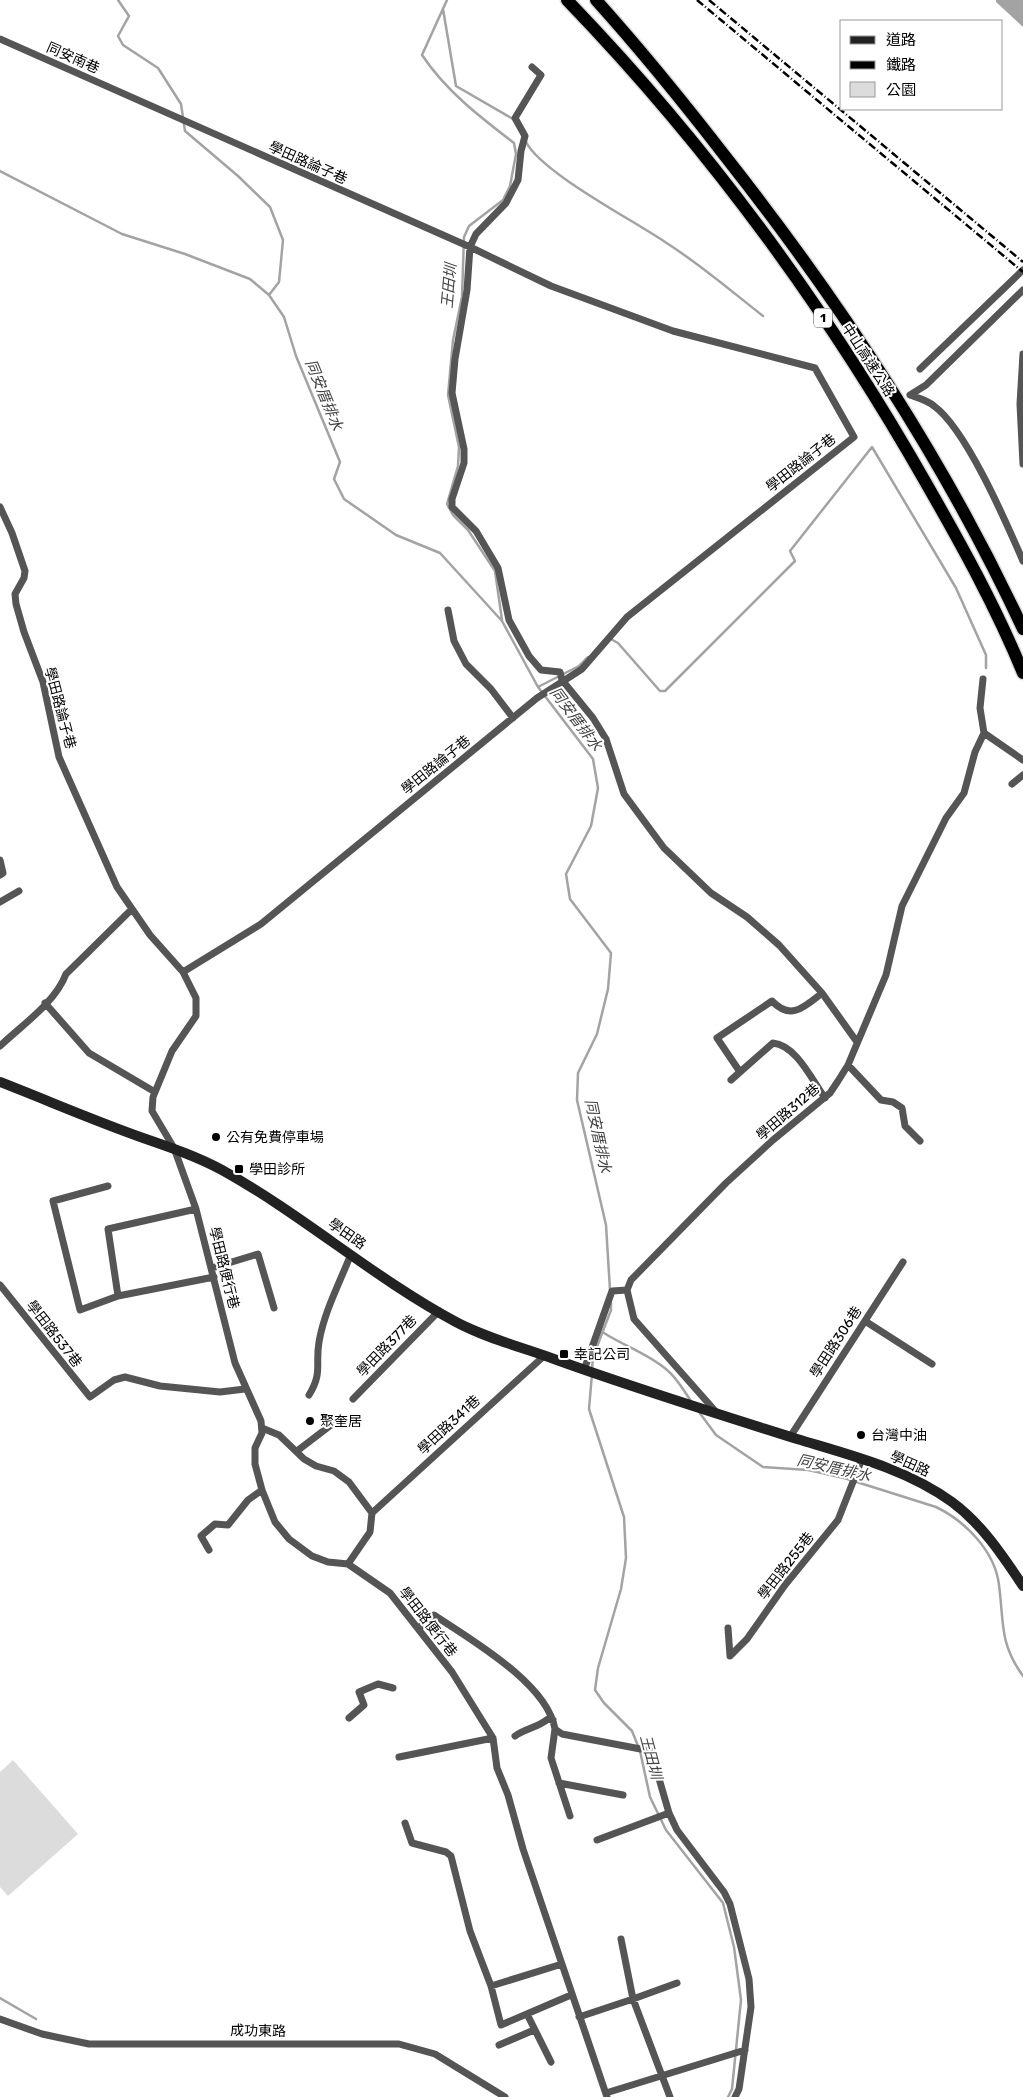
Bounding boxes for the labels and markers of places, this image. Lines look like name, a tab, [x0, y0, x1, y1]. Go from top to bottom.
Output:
place label: 公有免費停車場	[226, 1129, 324, 1146]
marker: 公有免費停車場	[210, 1131, 222, 1143]
place label: 學田診所	[249, 1161, 305, 1178]
marker: 學田診所	[233, 1163, 245, 1175]
place label: 幸記公司	[574, 1346, 630, 1363]
marker: 幸記公司	[558, 1348, 570, 1360]
place label: 聚奎居	[320, 1413, 362, 1430]
marker: 聚奎居	[304, 1415, 316, 1427]
place label: 台灣中油	[871, 1427, 927, 1444]
marker: 台灣中油	[855, 1429, 867, 1441]

